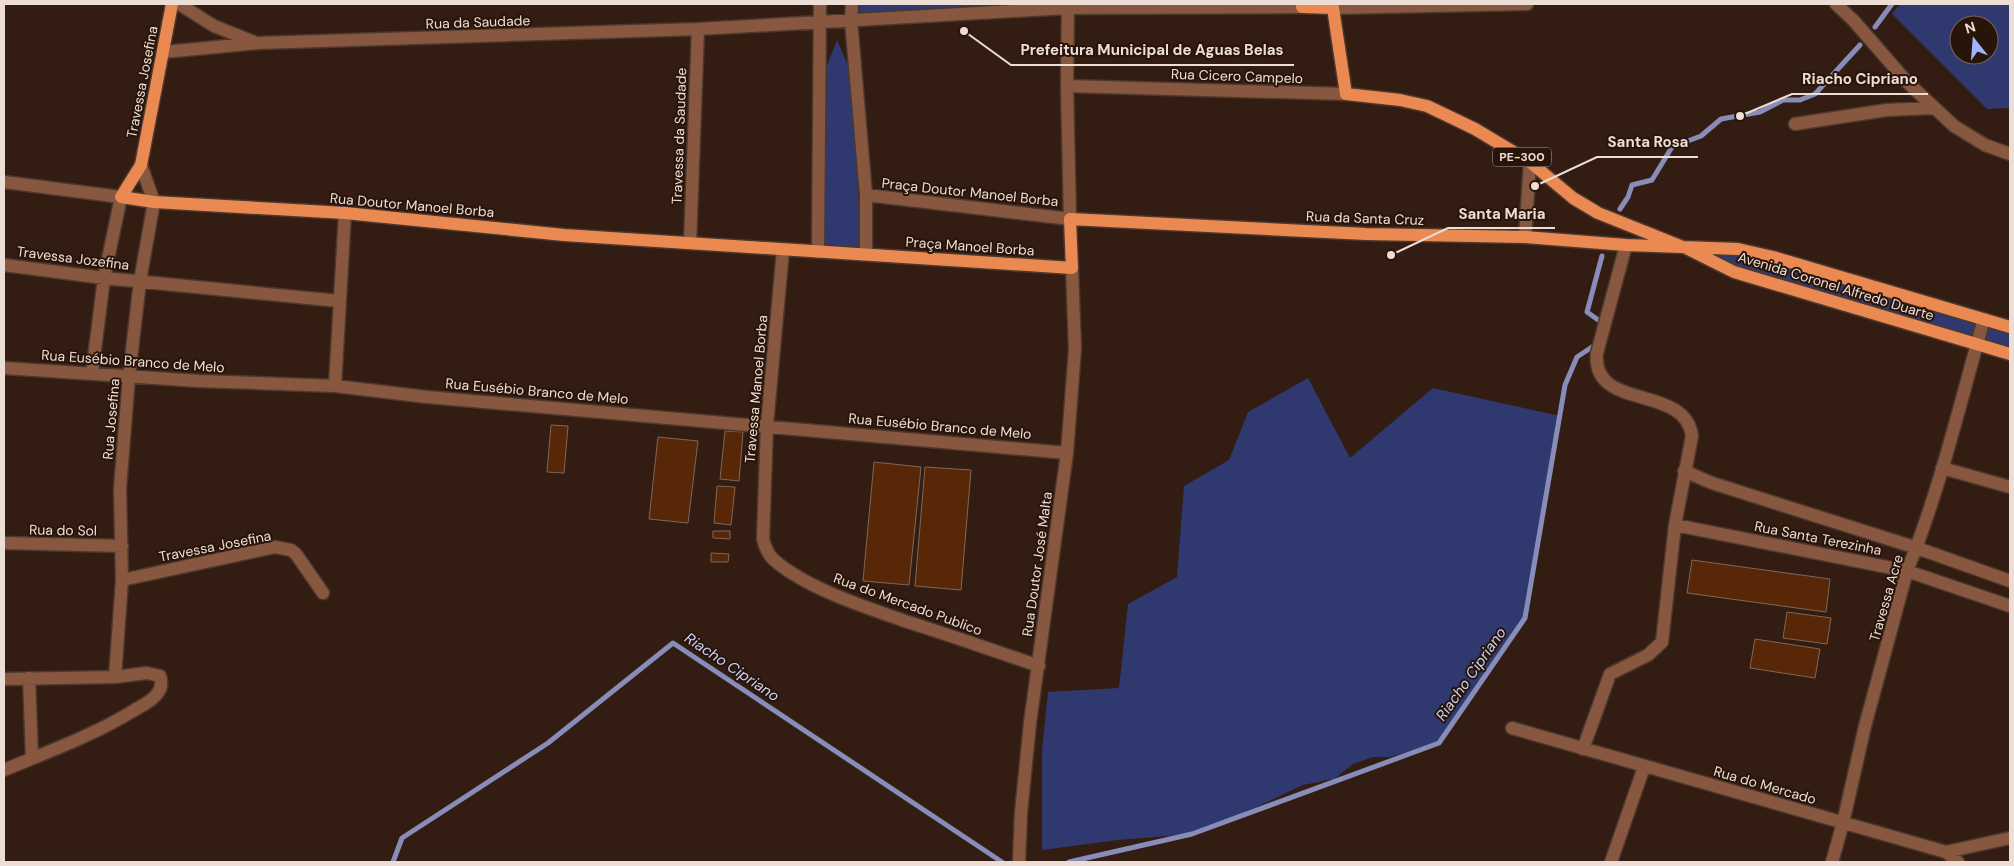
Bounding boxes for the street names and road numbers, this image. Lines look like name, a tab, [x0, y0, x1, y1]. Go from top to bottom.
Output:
street label: Rua da Saudade	[425, 11, 531, 33]
street label: Travessa Josefina	[122, 24, 162, 140]
street label: Rua Cicero Campelo	[1171, 65, 1303, 87]
street label: Travessa da Saudade	[668, 67, 690, 205]
road number: PE-300	[1493, 148, 1551, 166]
street label: Praça Doutor Manoel Borba	[881, 174, 1059, 210]
street label: Rua Doutor Manoel Borba	[329, 189, 495, 221]
street label: Rua da Santa Cruz	[1306, 207, 1424, 229]
street label: Praça Manoel Borba	[905, 233, 1035, 259]
street label: Travessa Jozefina	[16, 242, 130, 274]
street label: Avenida Coronel Alfredo Duarte	[1736, 248, 1936, 324]
street label: Travessa Manoel Borba	[741, 314, 771, 464]
street label: Rua Eusébio Branco de Melo	[41, 346, 225, 376]
street label: Rua Eusébio Branco de Melo	[445, 374, 629, 408]
street label: Rua Josefina	[98, 378, 124, 460]
street label: Rua Eusébio Branco de Melo	[848, 409, 1032, 443]
street label: Rua Doutor José Malta	[1018, 491, 1056, 637]
street label: Rua Santa Terezinha	[1753, 517, 1883, 559]
street label: Rua do Sol	[29, 520, 97, 540]
street label: Travessa Josefina	[157, 526, 273, 566]
street label: Travessa Acre	[1865, 552, 1907, 644]
street label: Rua do Mercado Publico	[831, 569, 985, 639]
street label: Rua do Mercado	[1712, 762, 1818, 808]

